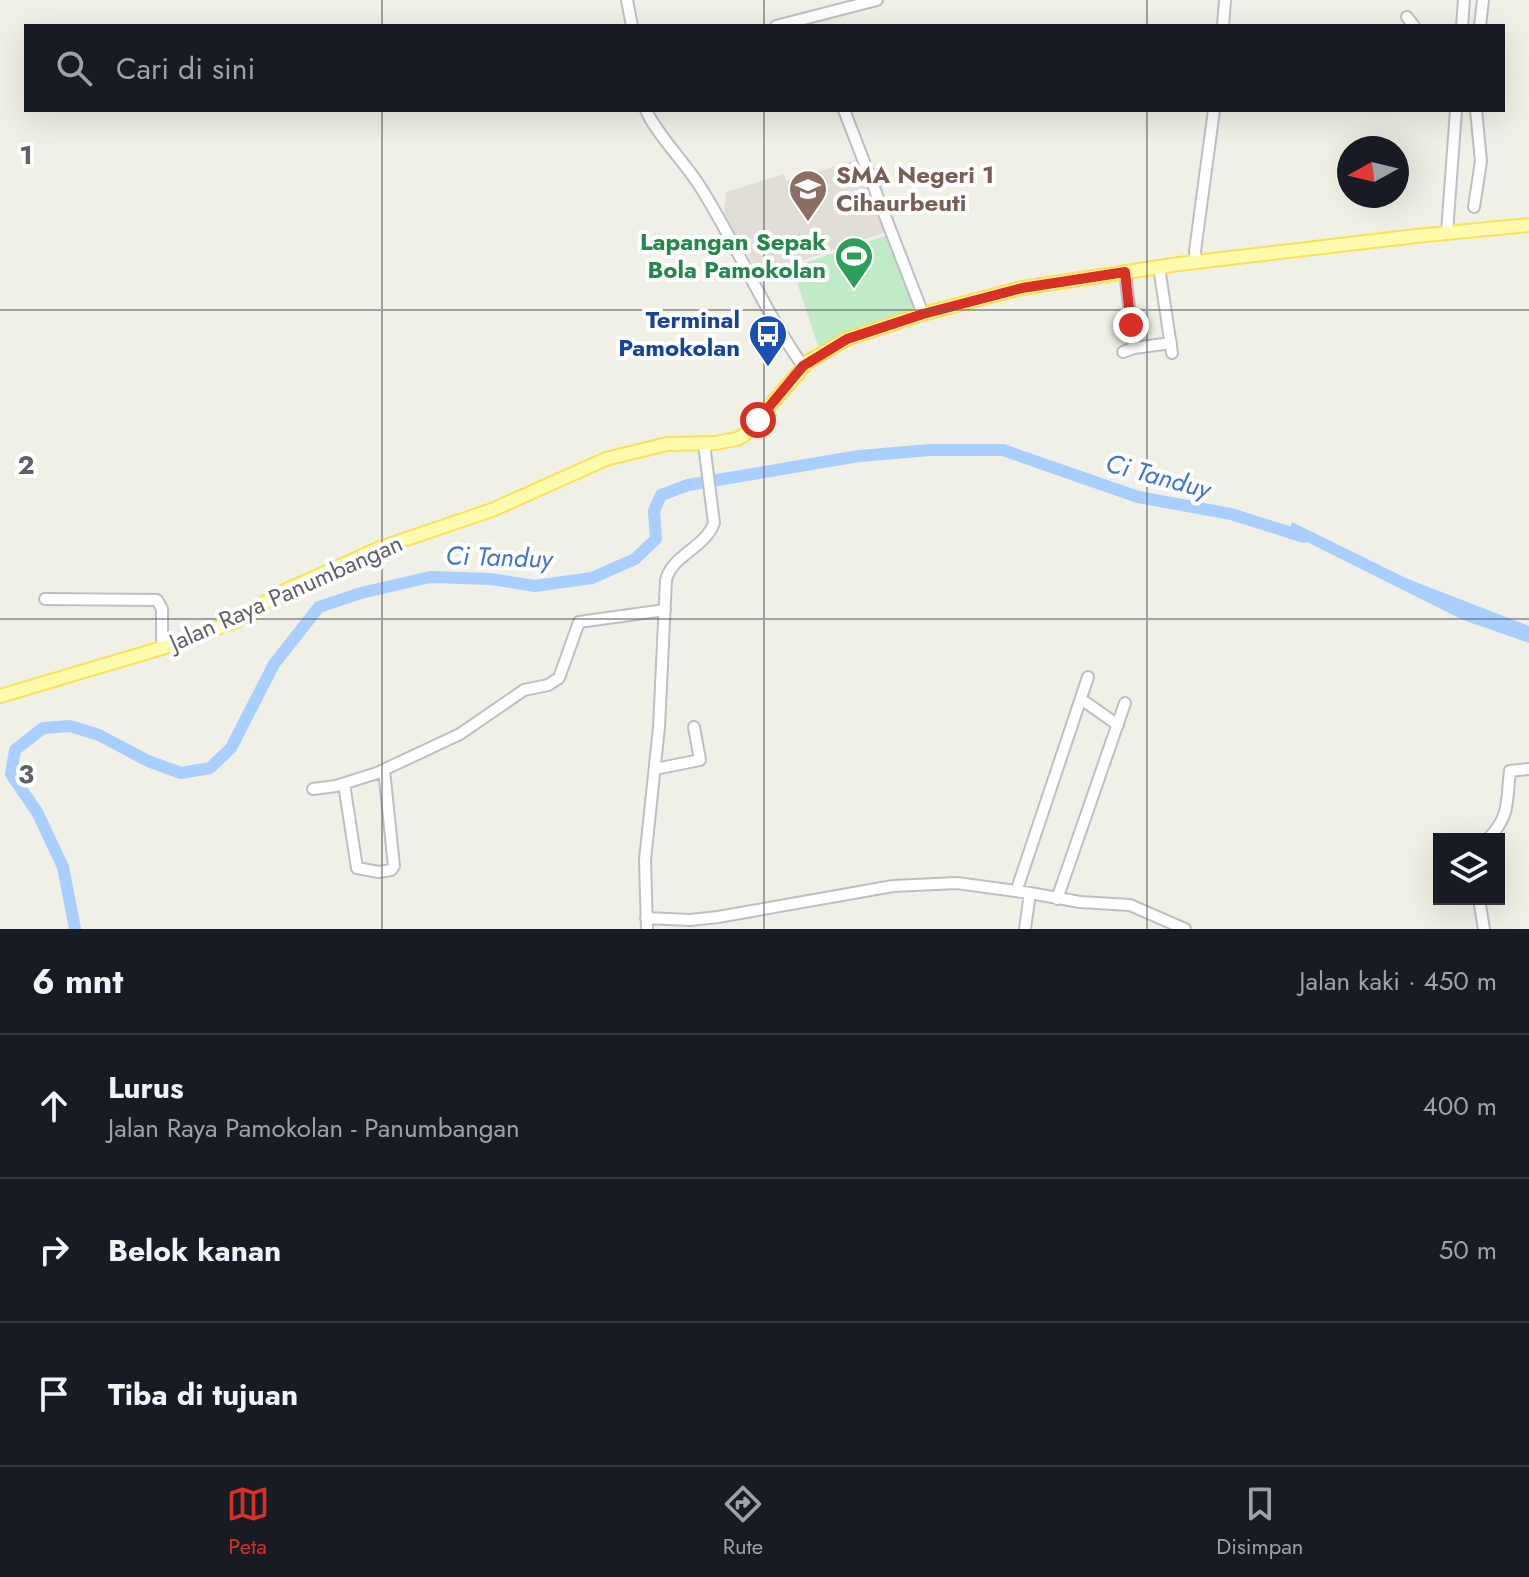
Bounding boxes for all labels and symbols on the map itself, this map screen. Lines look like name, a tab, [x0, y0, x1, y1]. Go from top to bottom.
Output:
text: 1	[19, 136, 33, 174]
north arrow	[1337, 136, 1409, 208]
place label: SMA Negeri 1 Cihaurbeuti	[836, 157, 994, 220]
school or university icon: SMA Negeri 1 Cihaurbeuti	[787, 168, 829, 223]
place label: Lapangan Sepak Bola Pamokolan	[640, 224, 826, 287]
sports icon: Lapangan Sepak Bola Pamokolan	[833, 235, 875, 290]
place label: Terminal Pamokolan	[618, 302, 740, 365]
route end	[1113, 307, 1149, 343]
bus stop icon: Terminal Pamokolan	[747, 313, 789, 368]
route start	[740, 402, 776, 438]
water label: Ci Tanduy	[1101, 444, 1216, 509]
text: 2	[17, 446, 35, 484]
street label: Jalan Raya Panumbangan	[161, 525, 408, 661]
water label: Ci Tanduy	[445, 536, 555, 578]
text: 3	[18, 755, 34, 793]

